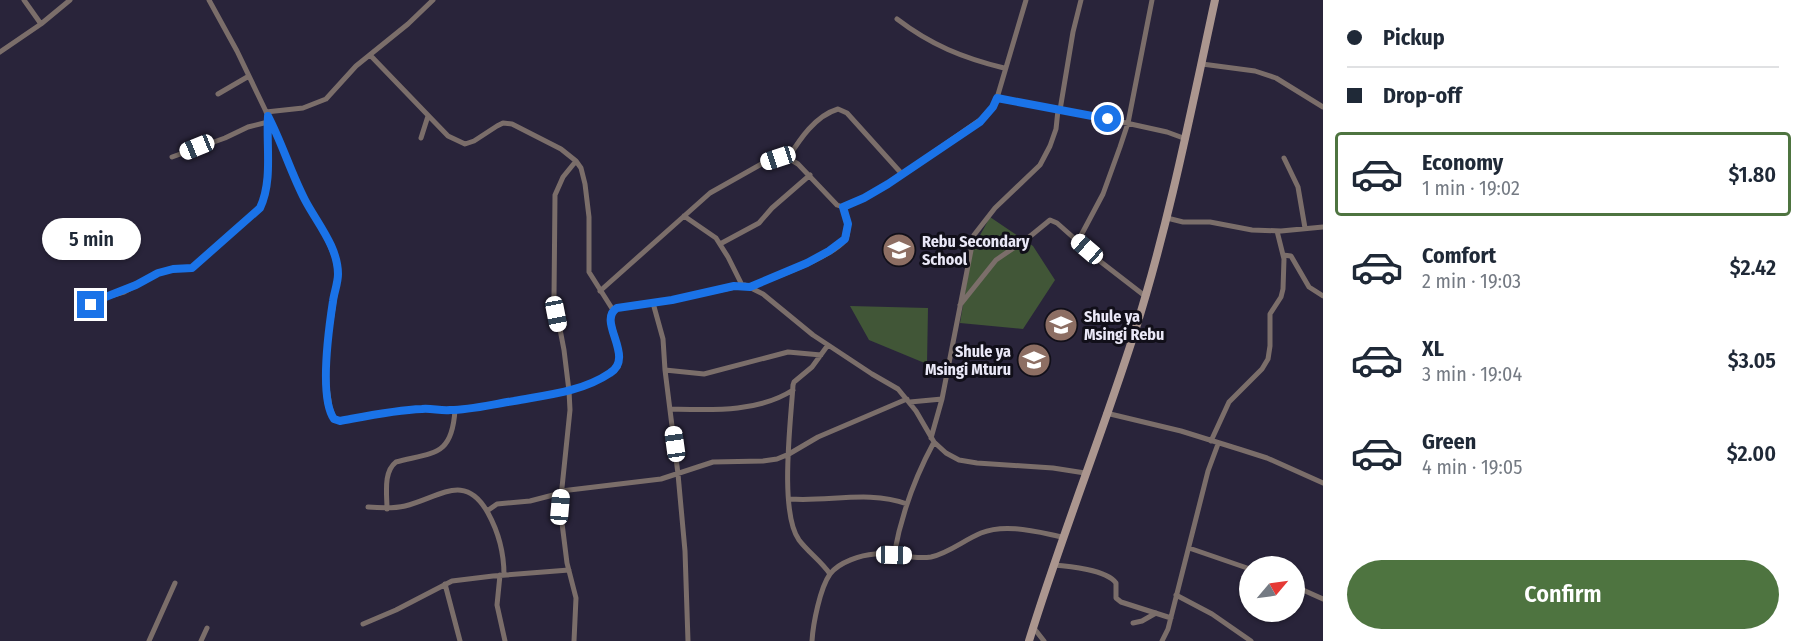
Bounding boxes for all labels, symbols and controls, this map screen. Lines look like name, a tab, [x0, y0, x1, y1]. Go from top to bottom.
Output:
text: Pickup	[1383, 24, 1445, 51]
text: Drop-off	[1383, 82, 1462, 109]
route start	[1094, 105, 1121, 132]
car	[177, 132, 217, 162]
car	[758, 144, 798, 172]
icon: car	[1350, 147, 1404, 201]
text: Economy	[1422, 149, 1503, 176]
text: $1.80	[1728, 161, 1776, 188]
text: 1 min · 19:02	[1422, 176, 1520, 200]
callout: 5 min	[42, 218, 140, 260]
text: 5 min	[69, 227, 114, 251]
car	[1068, 230, 1106, 268]
school or university icon: Rebu Secondary School	[881, 232, 917, 268]
place label: Rebu Secondary School	[922, 232, 1030, 269]
icon: car	[1350, 240, 1404, 294]
text: Comfort	[1422, 242, 1496, 269]
text: $2.42	[1730, 254, 1776, 281]
text: 2 min · 19:03	[1422, 269, 1521, 293]
route end	[77, 291, 104, 318]
car	[544, 295, 568, 333]
school or university icon: Shule ya Msingi Rebu	[1043, 307, 1079, 343]
place label: Shule ya Msingi Rebu	[1084, 307, 1164, 344]
icon: car	[1350, 333, 1404, 387]
text: XL	[1422, 335, 1444, 362]
place label: Shule ya Msingi Mturu	[925, 342, 1011, 379]
school or university icon: Shule ya Msingi Mturu	[1016, 342, 1052, 378]
text: $3.05	[1728, 347, 1776, 374]
text: 3 min · 19:04	[1422, 362, 1522, 386]
car	[664, 425, 686, 463]
icon: car	[1350, 426, 1404, 480]
text: Green	[1422, 428, 1476, 455]
text: $2.00	[1727, 440, 1776, 467]
text: 4 min · 19:05	[1422, 455, 1522, 479]
car	[549, 488, 571, 526]
car	[876, 546, 912, 564]
north arrow	[1239, 556, 1305, 622]
map controls	[1239, 556, 1305, 622]
button: Confirm	[1347, 560, 1779, 629]

